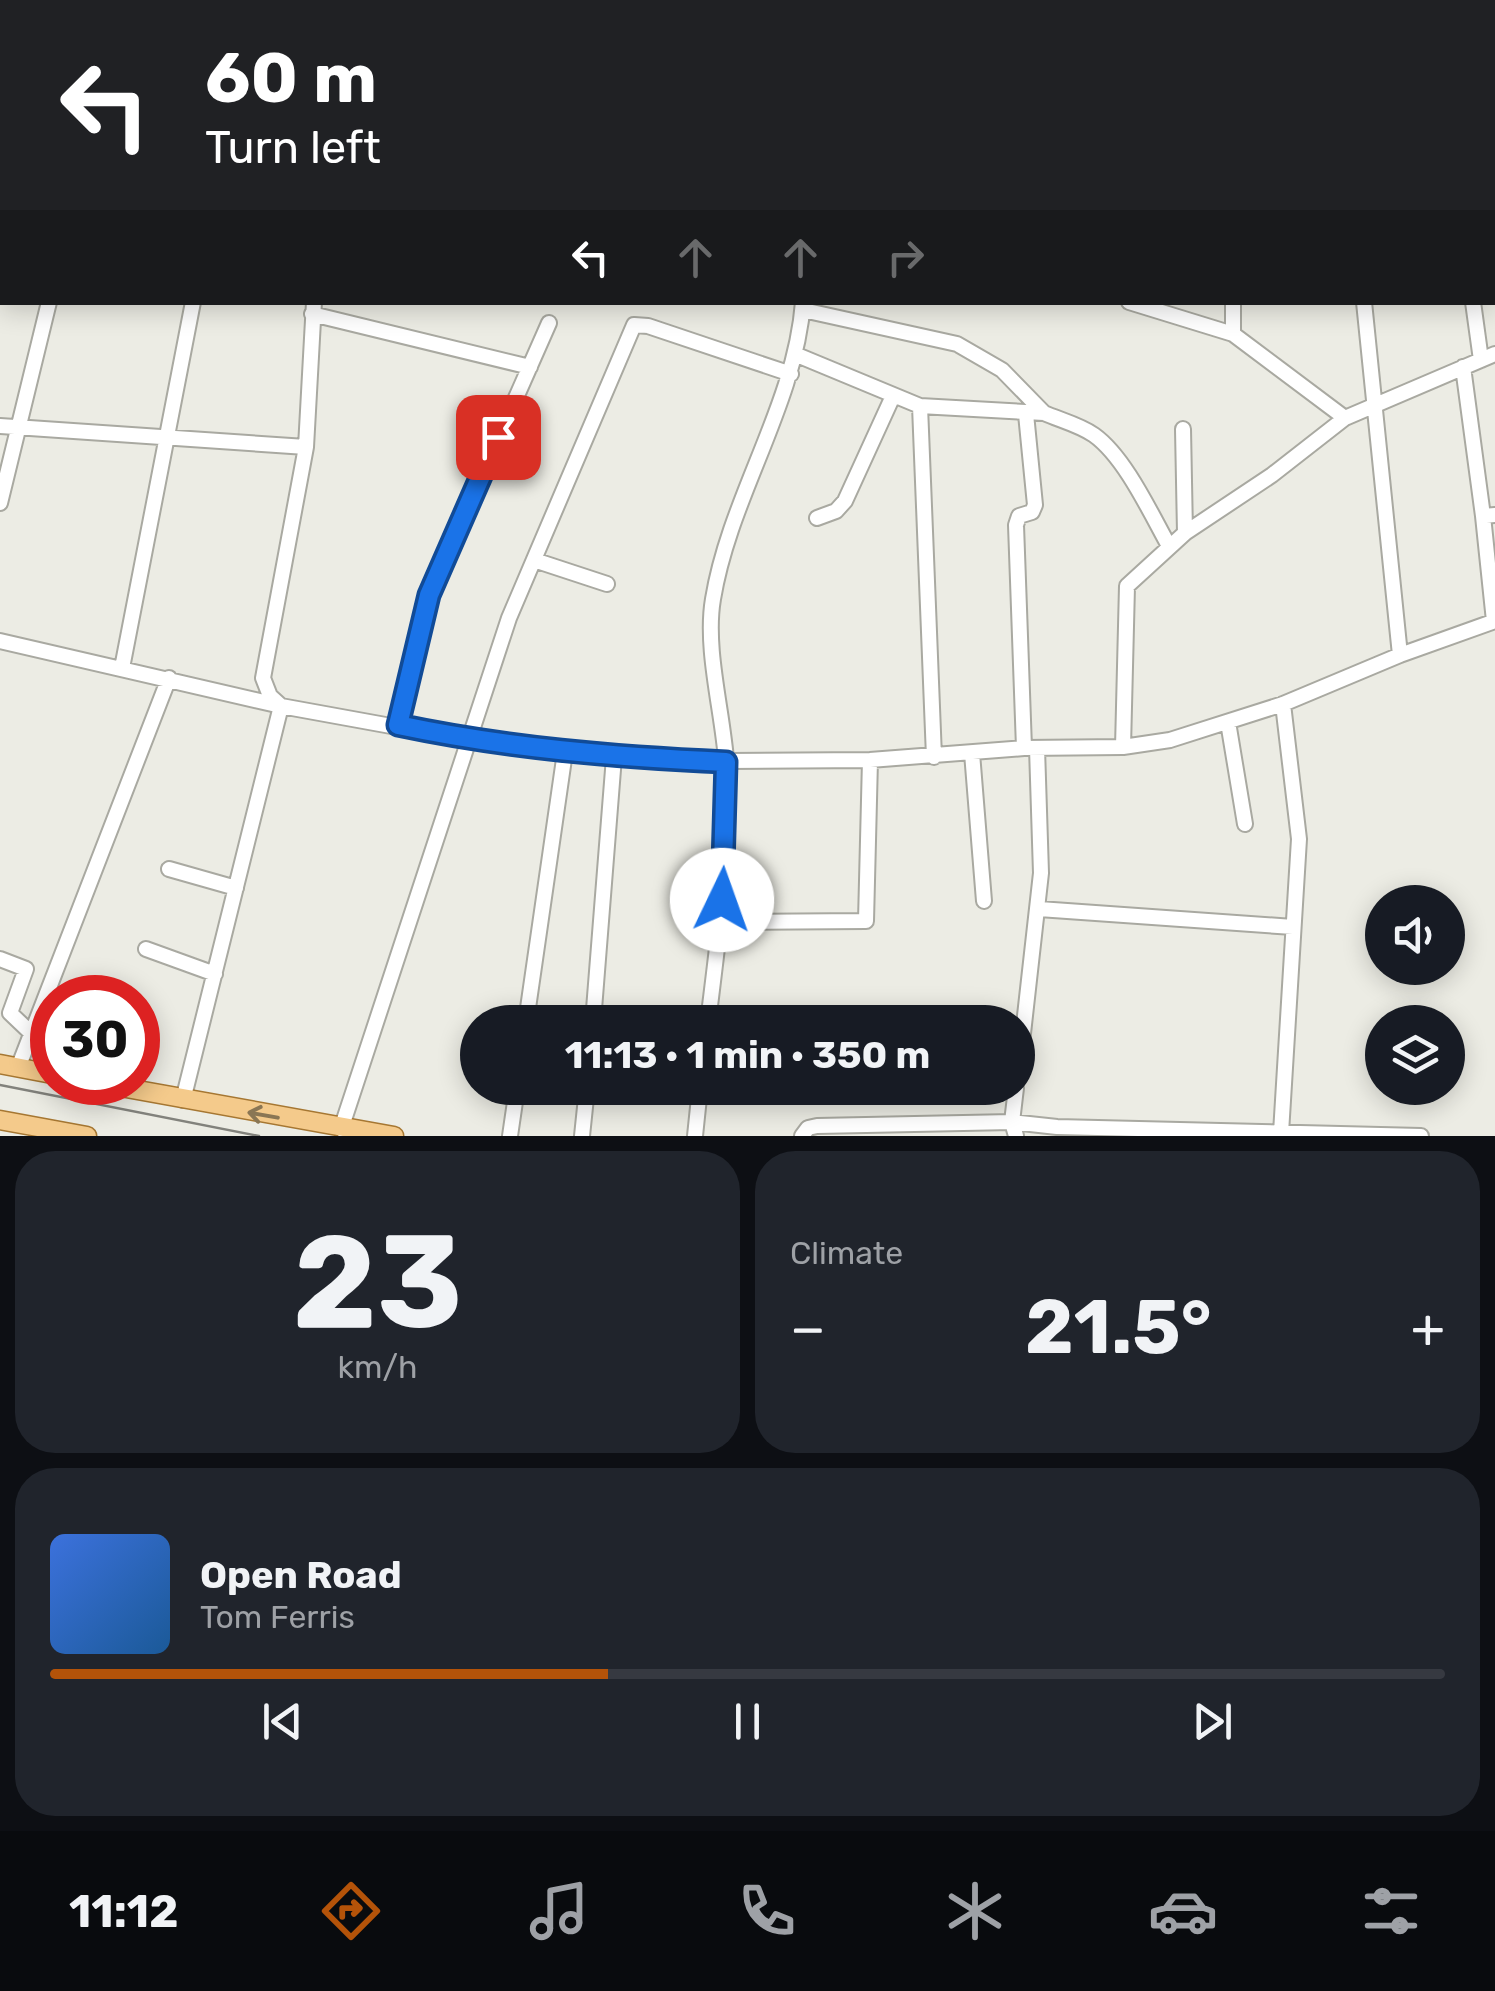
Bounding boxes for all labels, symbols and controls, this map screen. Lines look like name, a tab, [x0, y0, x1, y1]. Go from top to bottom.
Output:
text: 60 m	[205, 37, 377, 120]
icon: left	[40, 40, 170, 170]
text: Turn left	[205, 121, 381, 174]
icon: left	[563, 230, 618, 285]
icon: ahead	[668, 230, 723, 285]
icon: ahead	[773, 230, 828, 285]
icon: right	[878, 230, 933, 285]
pin	[456, 395, 541, 480]
icon: arrive	[471, 410, 526, 465]
position arrow	[670, 848, 774, 952]
map controls	[1365, 885, 1465, 1105]
button: sound	[1365, 885, 1465, 985]
speed limit sign: 30	[30, 975, 160, 1105]
button: layers	[1365, 1005, 1465, 1105]
text: 11:13 · 1 min · 350 m	[565, 1032, 930, 1078]
one-way arrow	[247, 1105, 280, 1124]
text: 23	[292, 1205, 463, 1360]
text: Climate	[790, 1234, 903, 1272]
text: 21.5°	[1025, 1283, 1212, 1372]
text: −	[790, 1296, 826, 1361]
text: +	[1411, 1296, 1445, 1361]
text: km/h	[338, 1348, 417, 1386]
text: Open Road	[200, 1552, 402, 1598]
text: Tom Ferris	[200, 1598, 355, 1636]
icon: previous	[255, 1694, 310, 1749]
icon: pause	[720, 1694, 775, 1749]
icon: next	[1185, 1694, 1240, 1749]
icon: directions	[316, 1876, 386, 1946]
icon: music	[524, 1876, 594, 1946]
icon: phone	[732, 1876, 802, 1946]
icon: climate	[940, 1876, 1010, 1946]
icon: car	[1148, 1876, 1218, 1946]
icon: filters	[1356, 1876, 1426, 1946]
text: 11:12	[69, 1885, 178, 1938]

